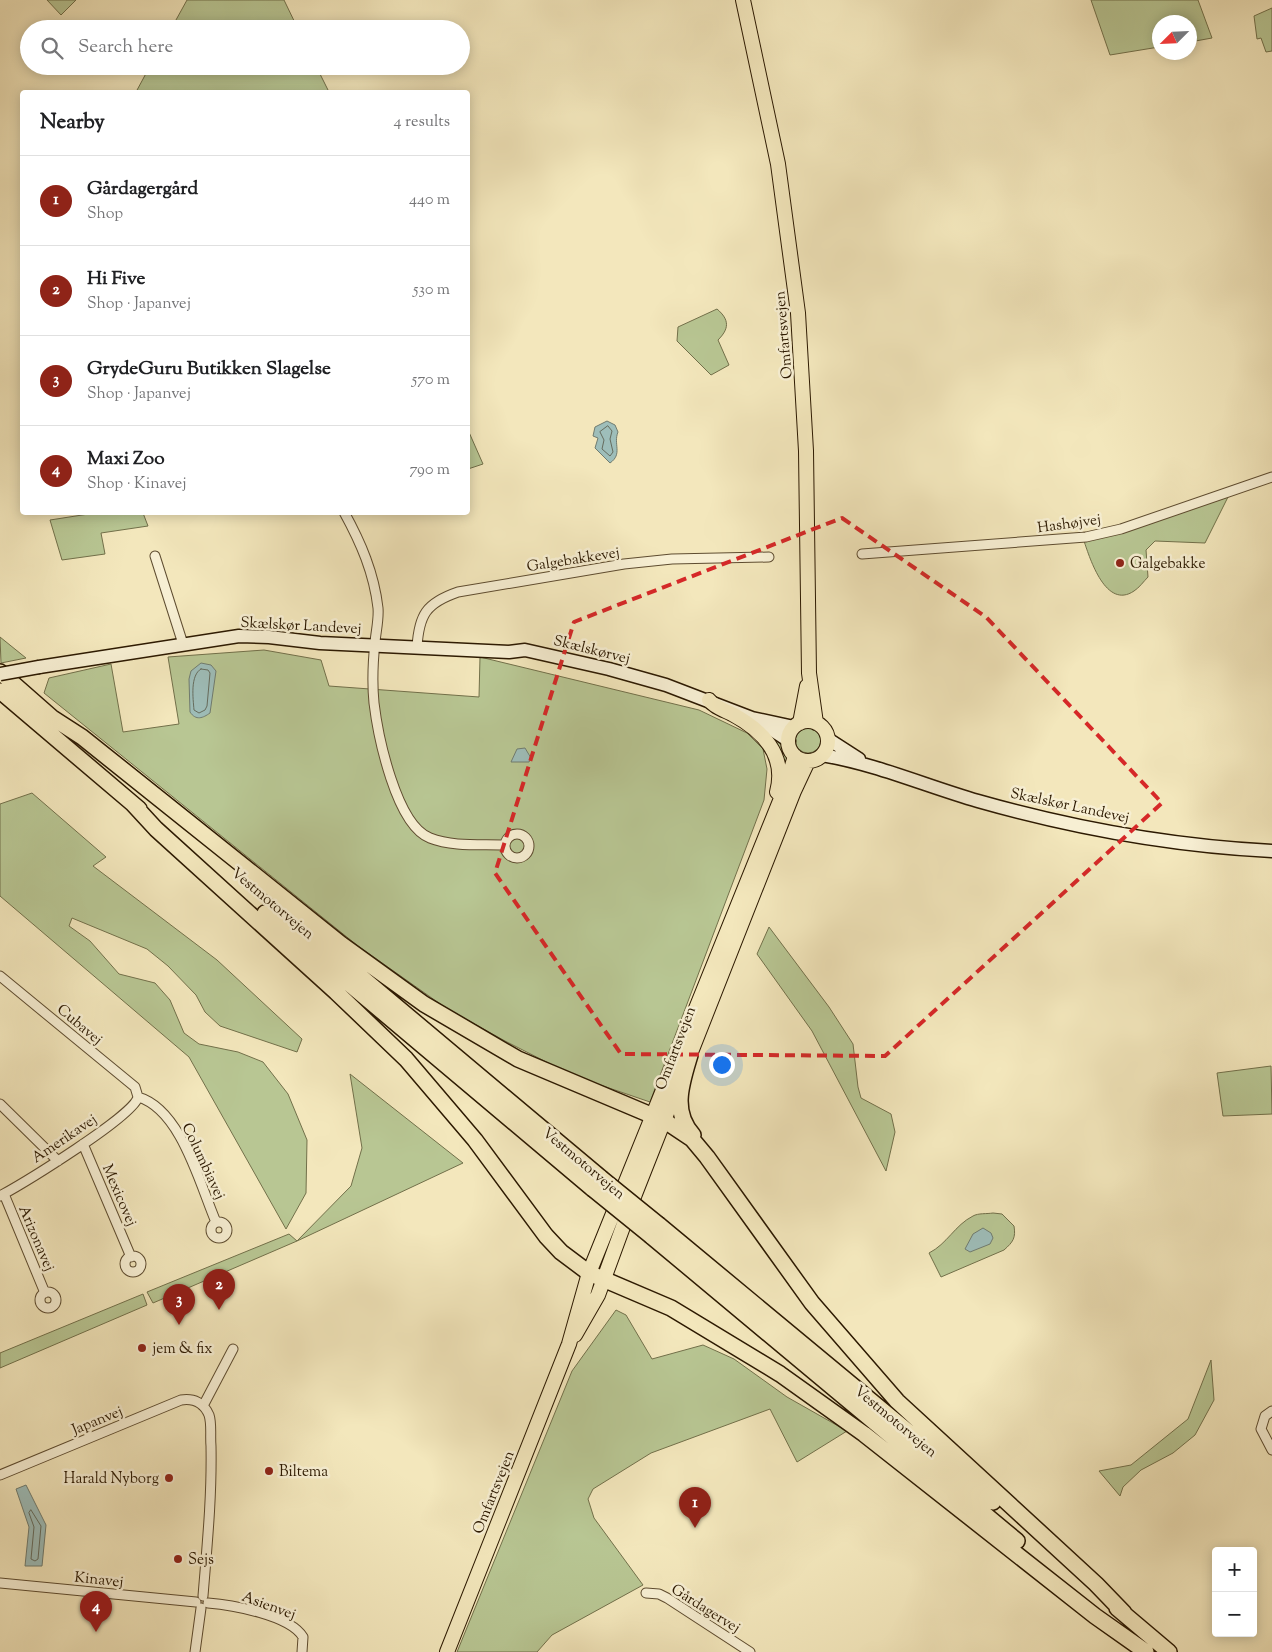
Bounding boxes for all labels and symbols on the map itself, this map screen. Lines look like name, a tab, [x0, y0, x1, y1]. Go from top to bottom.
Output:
north arrow	[1152, 15, 1197, 60]
street label: Omfartsvejen	[770, 290, 799, 380]
street label: Hashøjvej	[1036, 510, 1102, 539]
street label: Galgebakkevej	[525, 543, 621, 578]
place label: Galgebakke	[1130, 554, 1205, 575]
marker: Galgebakke	[1114, 557, 1126, 569]
street label: Skælskør Landevej	[240, 613, 362, 640]
street label: Skælskørvej	[551, 631, 632, 670]
street label: Skælskør Landevej	[1008, 784, 1131, 829]
street label: Vestmotorvejen	[226, 863, 318, 945]
street label: Cubavej	[52, 1000, 106, 1050]
street label: Omfartsvejen	[651, 1004, 702, 1093]
your location	[709, 1052, 735, 1078]
street label: Amerikavej	[28, 1110, 102, 1169]
street label: Columbiavej	[176, 1120, 230, 1203]
street label: Vestmotorvejen	[537, 1123, 629, 1205]
street label: Mexicovej	[96, 1161, 141, 1230]
street label: Arizonavej	[12, 1202, 59, 1275]
pin: 2	[203, 1269, 235, 1310]
pin: 3	[163, 1284, 195, 1325]
place label: jem & fix	[152, 1339, 213, 1360]
marker: jem & fix	[136, 1342, 148, 1354]
street label: Vestmotorvejen	[849, 1381, 941, 1463]
street label: Japanvej	[68, 1402, 126, 1441]
street label: Omfartsvejen	[468, 1448, 521, 1537]
place label: Biltema	[279, 1462, 328, 1483]
marker: Biltema	[263, 1465, 275, 1477]
place label: Harald Nyborg	[64, 1469, 159, 1490]
marker: Harald Nyborg	[163, 1472, 175, 1484]
pin: 1	[679, 1487, 711, 1528]
place label: Sejs	[188, 1550, 214, 1571]
marker: Sejs	[172, 1553, 184, 1565]
street label: Kinavej	[73, 1567, 124, 1594]
street label: Gårdagervej	[667, 1580, 744, 1639]
street label: Asienvej	[239, 1587, 298, 1626]
pin: 4	[80, 1591, 112, 1632]

